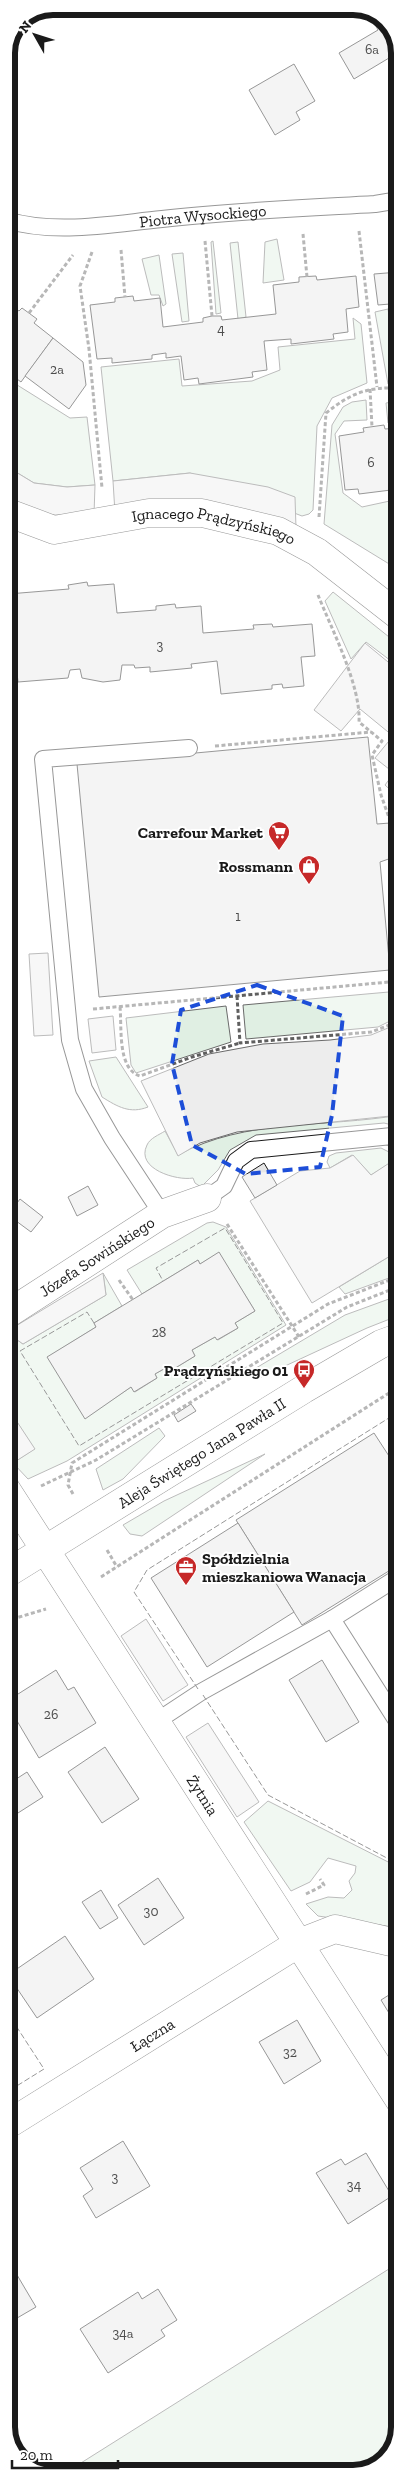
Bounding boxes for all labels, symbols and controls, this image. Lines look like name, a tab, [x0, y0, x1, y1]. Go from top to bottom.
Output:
north arrow	[10, 10, 60, 60]
text: N	[15, 17, 35, 37]
house number: 6a	[365, 41, 379, 58]
street label: Piotra Wysockiego	[138, 201, 267, 231]
house number: 4	[217, 321, 225, 338]
house number: 2a	[50, 361, 64, 378]
house number: 6	[367, 454, 375, 471]
street label: Ignacego Prądzyńskiego	[130, 503, 299, 548]
house number: 3	[157, 637, 164, 654]
supermarket icon: Carrefour Market	[267, 820, 291, 851]
place label: Carrefour Market	[138, 823, 264, 842]
shop icon: Rossmann	[297, 854, 321, 885]
place label: Rossmann	[219, 857, 294, 876]
house number: 1	[235, 908, 241, 925]
street label: Józefa Sowińskiego	[35, 1212, 158, 1301]
house number: 28	[152, 1324, 166, 1341]
bus stop icon: Prądzyńskiego 01	[292, 1358, 316, 1389]
place label: Prądzyńskiego 01	[164, 1361, 289, 1380]
street label: Aleja Świętego Jana Pawła II	[114, 1393, 289, 1512]
place label: Spółdzielnia mieszkaniowa Wanacja	[202, 1549, 366, 1586]
office icon: Spółdzielnia mieszkaniowa Wanacja	[174, 1555, 198, 1586]
house number: 26	[44, 1706, 58, 1723]
street label: Żytnia	[183, 1771, 223, 1819]
house number: 30	[144, 1903, 158, 1920]
street label: Łączna	[127, 2014, 178, 2055]
house number: 32	[283, 2044, 297, 2061]
house number: 3	[112, 2169, 119, 2186]
house number: 34	[347, 2177, 362, 2194]
house number: 34a	[112, 2325, 134, 2342]
scale bar	[12, 2438, 119, 2470]
text: 20 m	[20, 2446, 53, 2464]

